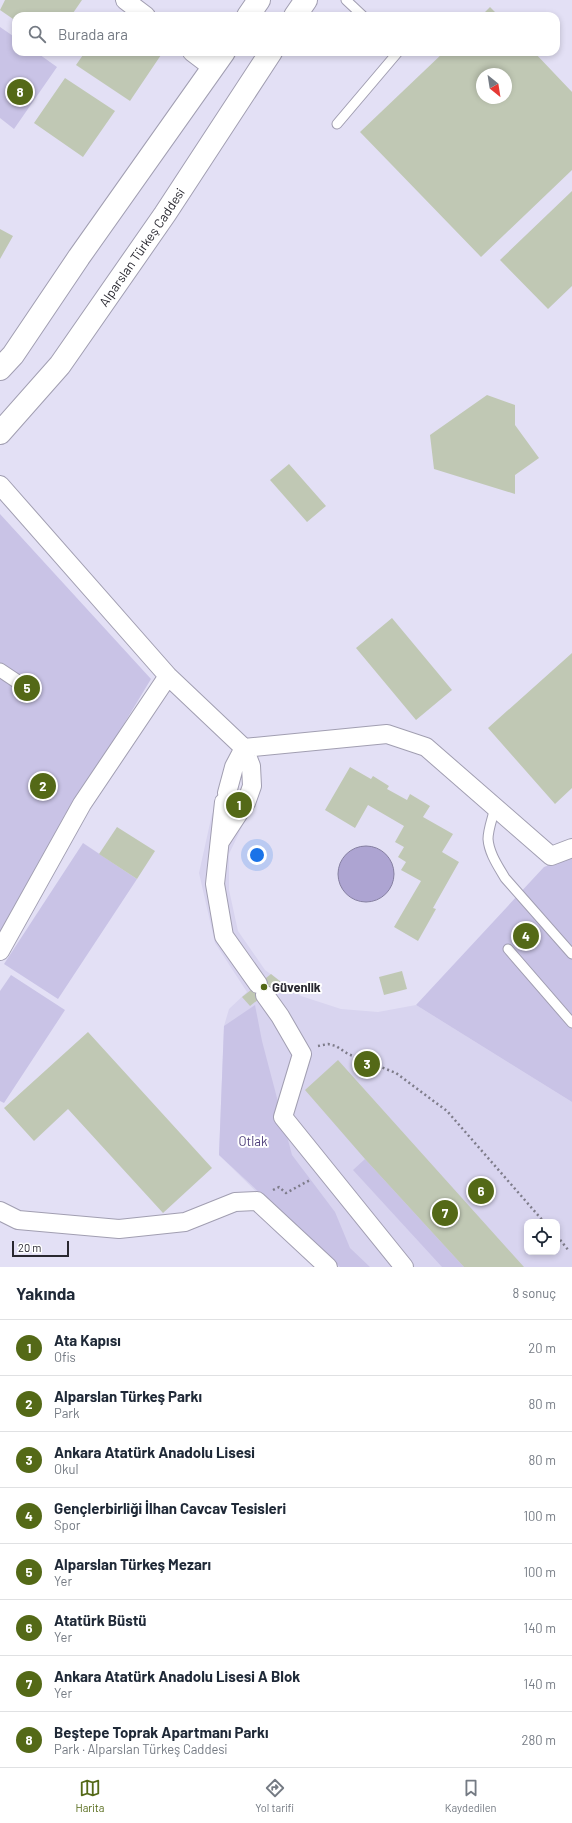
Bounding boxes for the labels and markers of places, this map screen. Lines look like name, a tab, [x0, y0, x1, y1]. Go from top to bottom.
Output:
pin: 8	[7, 77, 33, 107]
pin: 5	[14, 673, 40, 703]
pin: 2	[30, 771, 56, 801]
pin: 1	[226, 790, 252, 820]
pin: 4	[513, 921, 539, 951]
place label: Güvenlik	[272, 979, 321, 995]
marker: Güvenlik	[259, 982, 269, 992]
pin: 3	[354, 1049, 380, 1079]
pin: 6	[468, 1176, 494, 1206]
pin: 7	[432, 1198, 458, 1228]

